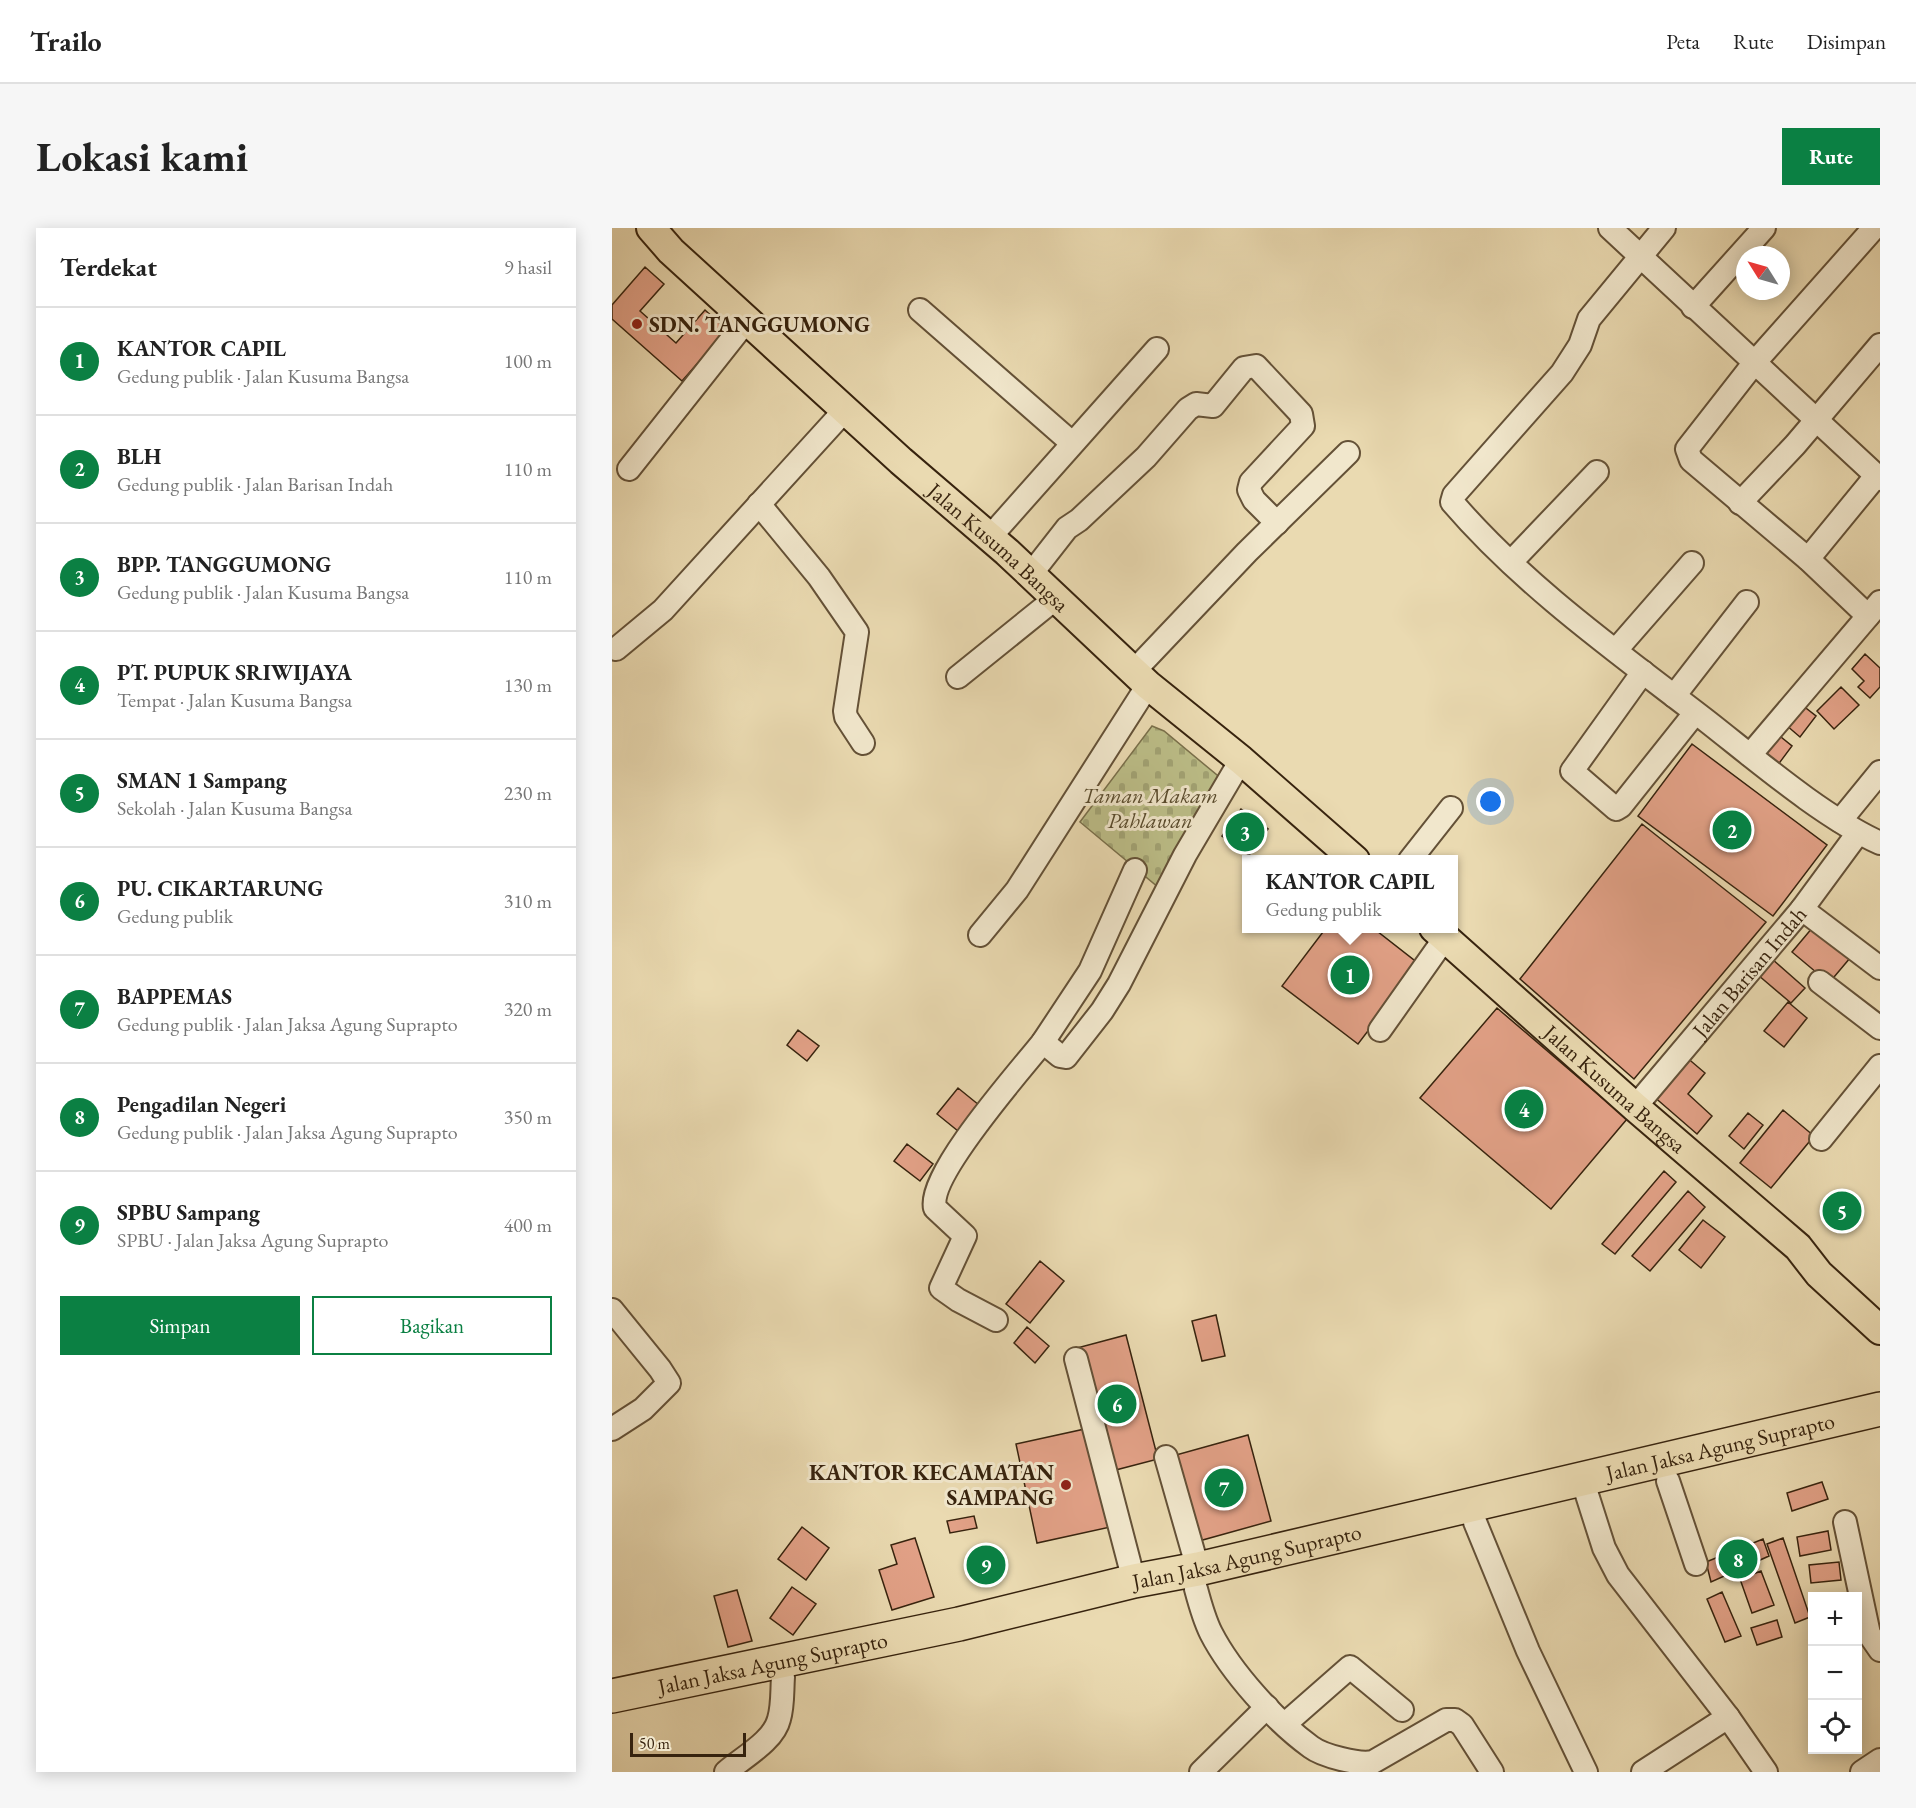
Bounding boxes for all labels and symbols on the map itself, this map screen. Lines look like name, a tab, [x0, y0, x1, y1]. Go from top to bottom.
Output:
north arrow	[1736, 246, 1790, 300]
place label: SDN. TANGGUMONG	[649, 310, 870, 339]
marker: SDN. TANGGUMONG	[630, 317, 644, 331]
street label: Jalan Kusuma Bangsa	[920, 475, 1076, 618]
park label: Taman Makam Pahlawan	[1082, 781, 1218, 835]
your location	[1476, 787, 1505, 816]
pin: 2	[1712, 808, 1752, 852]
pin: 3	[1226, 810, 1264, 854]
street label: Jalan Barisan Indah	[1685, 900, 1813, 1045]
pin: 1	[1330, 952, 1370, 998]
street label: Jalan Kusuma Bangsa	[1536, 1017, 1692, 1160]
pin: 4	[1504, 1086, 1544, 1132]
pin: 5	[1822, 1188, 1862, 1234]
pin: 6	[1098, 1382, 1136, 1426]
street label: Jalan Jaksa Agung Suprapto	[1601, 1406, 1838, 1488]
place label: KANTOR KECAMATAN SAMPANG	[809, 1458, 1054, 1512]
pin: 7	[1204, 1466, 1244, 1510]
marker: KANTOR KECAMATAN SAMPANG	[1059, 1478, 1073, 1492]
street label: Jalan Jaksa Agung Suprapto	[1128, 1517, 1364, 1596]
pin: 8	[1718, 1536, 1758, 1582]
pin: 9	[966, 1542, 1006, 1588]
street label: Jalan Jaksa Agung Suprapto	[653, 1625, 890, 1702]
scale bar	[630, 1730, 746, 1758]

